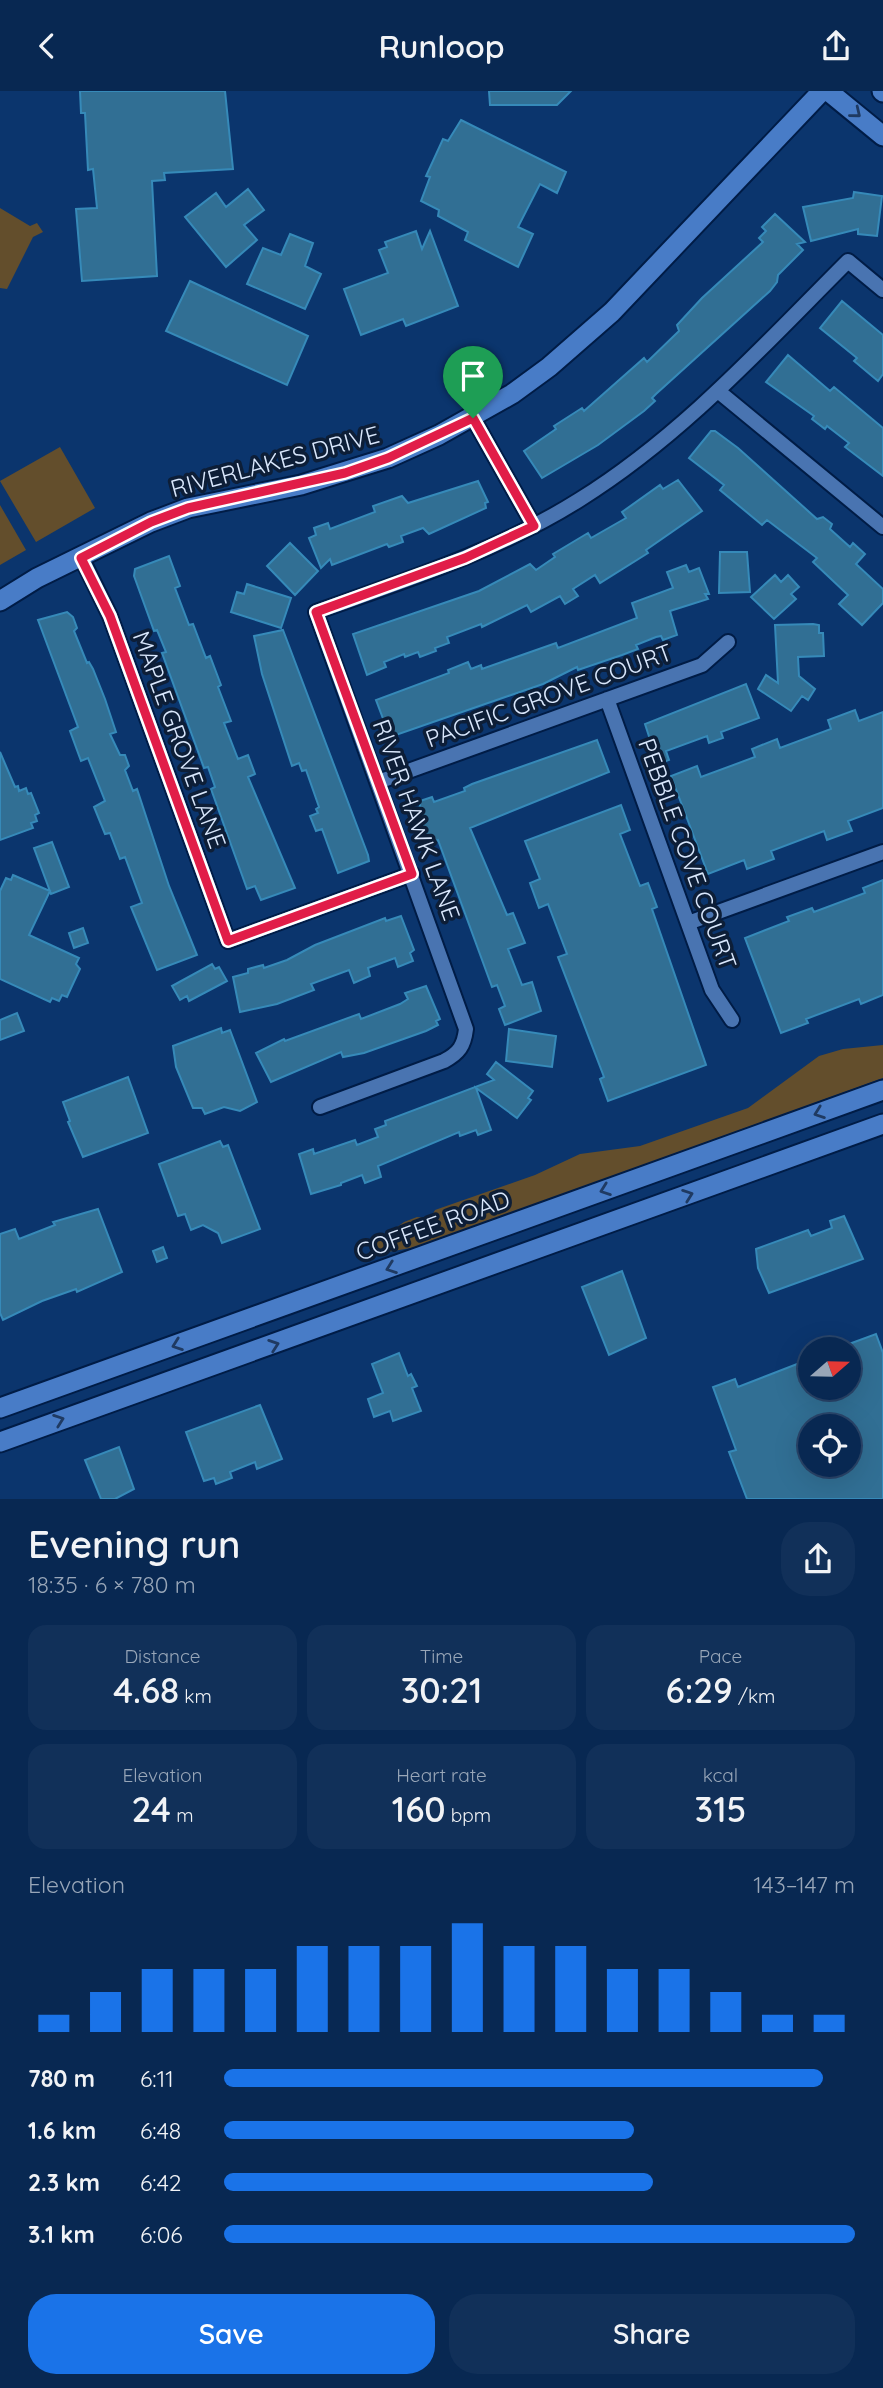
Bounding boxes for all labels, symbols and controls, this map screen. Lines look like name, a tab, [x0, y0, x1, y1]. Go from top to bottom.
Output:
text: Runloop	[378, 26, 505, 66]
icon: back	[28, 27, 66, 65]
icon: share	[817, 27, 855, 65]
one-way arrow	[848, 105, 860, 118]
pin	[443, 346, 503, 418]
icon: arrive	[454, 357, 492, 395]
street label: RIVERLAKES DRIVE	[167, 419, 382, 503]
street label: MAPLE GROVE LANE	[127, 627, 233, 852]
street label: PACIFIC GROVE COURT	[421, 636, 676, 754]
street label: RIVER HAWK LANE	[367, 715, 467, 924]
street label: PEBBLE COVE COURT	[632, 734, 744, 973]
one-way arrow	[813, 1105, 825, 1119]
one-way arrow	[599, 1182, 611, 1196]
street label: COFFEE ROAD	[351, 1183, 514, 1267]
one-way arrow	[682, 1189, 694, 1203]
one-way arrow	[386, 1260, 398, 1274]
one-way arrow	[171, 1336, 183, 1350]
north arrow	[798, 1337, 861, 1400]
map controls	[798, 1337, 861, 1477]
one-way arrow	[267, 1339, 279, 1353]
one-way arrow	[53, 1414, 65, 1428]
button: locate	[798, 1414, 861, 1477]
text: Evening run	[28, 1520, 241, 1568]
button: share	[781, 1522, 855, 1596]
text: 18:35 · 6 × 780 m	[28, 1570, 196, 1599]
text: Distance	[124, 1644, 201, 1668]
text: Time	[420, 1644, 463, 1668]
text: Pace	[699, 1644, 742, 1668]
text: 4.68	[113, 1668, 179, 1712]
text: 30:21	[401, 1668, 482, 1712]
text: 6:29	[666, 1668, 733, 1712]
text: km	[179, 1684, 212, 1708]
text: /km	[733, 1684, 775, 1708]
text: Elevation	[122, 1763, 203, 1787]
text: Heart rate	[396, 1763, 487, 1787]
text: kcal	[703, 1763, 738, 1787]
text: 24	[132, 1787, 171, 1831]
text: 160	[392, 1787, 446, 1831]
text: 315	[695, 1787, 746, 1831]
text: m	[171, 1803, 193, 1827]
text: bpm	[446, 1803, 491, 1827]
text: Elevation	[28, 1870, 125, 1899]
text: 143–147 m	[753, 1870, 855, 1899]
text: 780 m	[28, 2064, 95, 2093]
text: 6:11	[140, 2064, 174, 2093]
text: 1.6 km	[28, 2116, 96, 2145]
text: 6:48	[140, 2116, 181, 2145]
text: 2.3 km	[28, 2168, 100, 2197]
text: 6:42	[140, 2168, 182, 2197]
text: 3.1 km	[28, 2220, 95, 2249]
text: 6:06	[140, 2220, 183, 2249]
button: Save	[28, 2294, 435, 2374]
button: Share	[449, 2294, 855, 2374]

